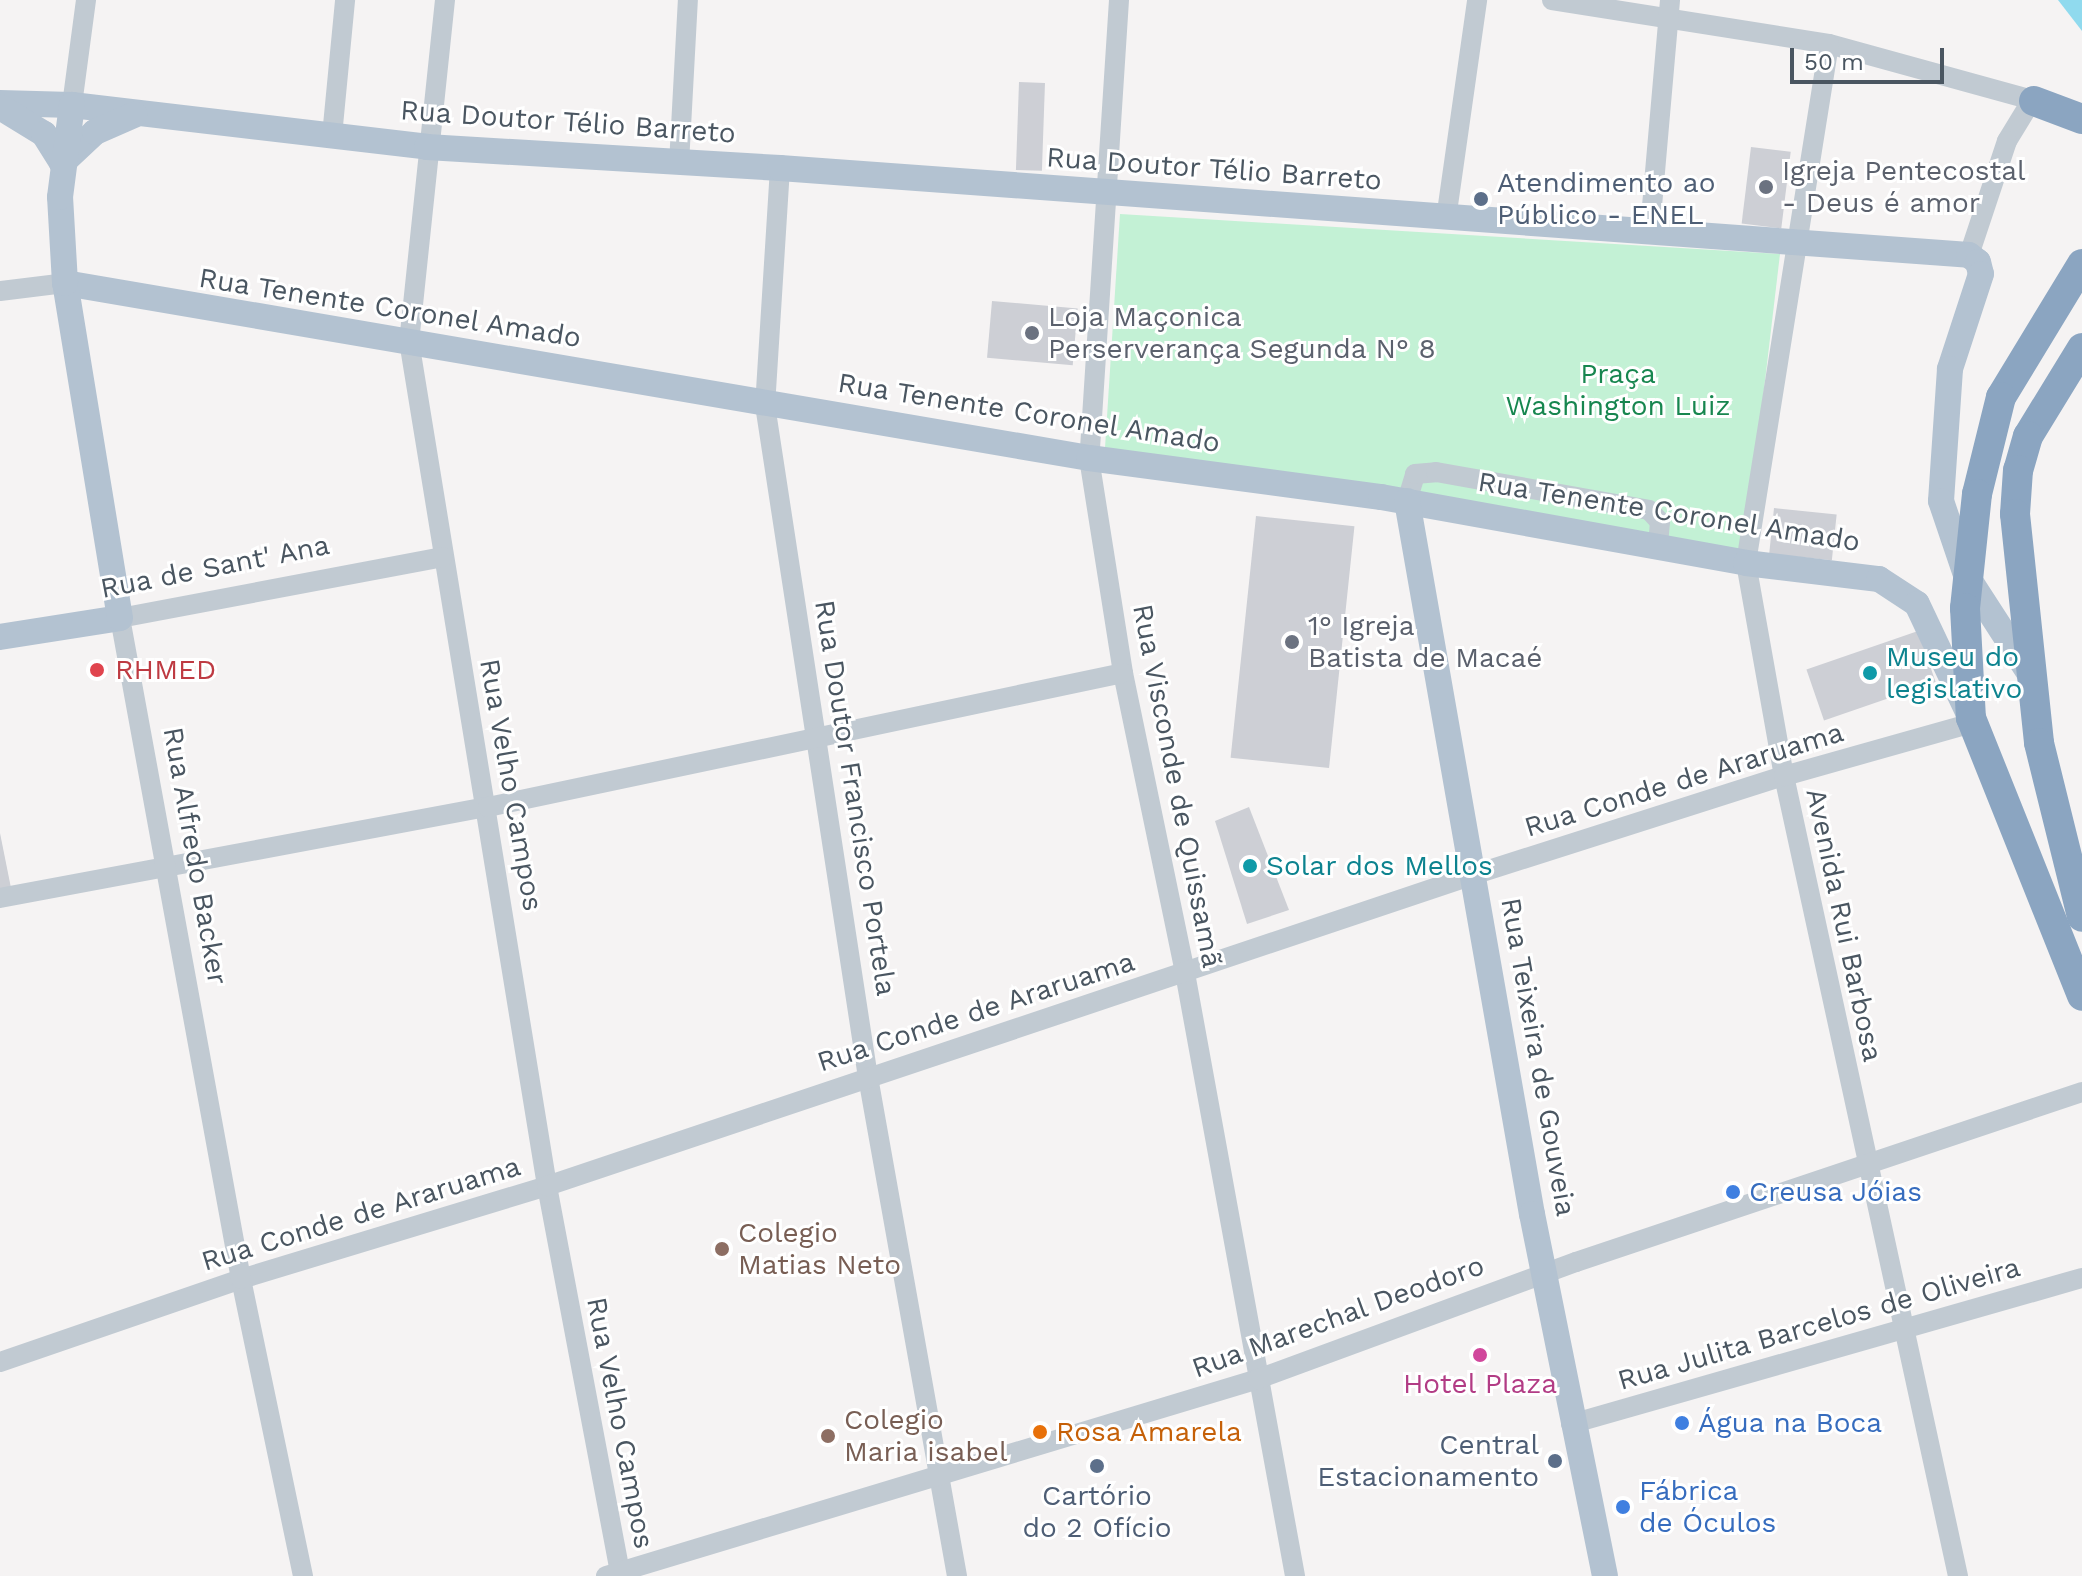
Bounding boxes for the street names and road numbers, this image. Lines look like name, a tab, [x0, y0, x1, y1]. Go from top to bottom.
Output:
street label: Rua Doutor Télio Barreto	[398, 93, 738, 151]
street label: Rua Doutor Télio Barreto	[1044, 140, 1384, 198]
street label: Rua Tenente Coronel Amado	[195, 261, 585, 355]
street label: Rua Tenente Coronel Amado	[834, 366, 1224, 460]
street label: Rua Tenente Coronel Amado	[1474, 465, 1864, 559]
street label: Rua de Sant' Ana	[97, 528, 333, 606]
street label: Rua Doutor Francisco Portela	[807, 597, 903, 999]
street label: Rua Visconde de Quissamã	[1125, 601, 1229, 971]
street label: Rua Velho Campos	[472, 655, 550, 915]
street label: Rua Conde de Araruama	[1520, 715, 1848, 845]
street label: Rua Alfredo Backer	[156, 724, 234, 988]
street label: Avenida Rui Barbosa	[1799, 785, 1889, 1065]
street label: Rua Teixeira de Gouveia	[1493, 894, 1583, 1220]
street label: Rua Conde de Araruama	[812, 945, 1140, 1079]
street label: Rua Conde de Araruama	[197, 1149, 525, 1279]
street label: Rua Marechal Deodoro	[1187, 1248, 1489, 1386]
street label: Rua Julita Barcelos de Oliveira	[1613, 1250, 2025, 1398]
street label: Rua Velho Campos	[579, 1294, 661, 1552]

